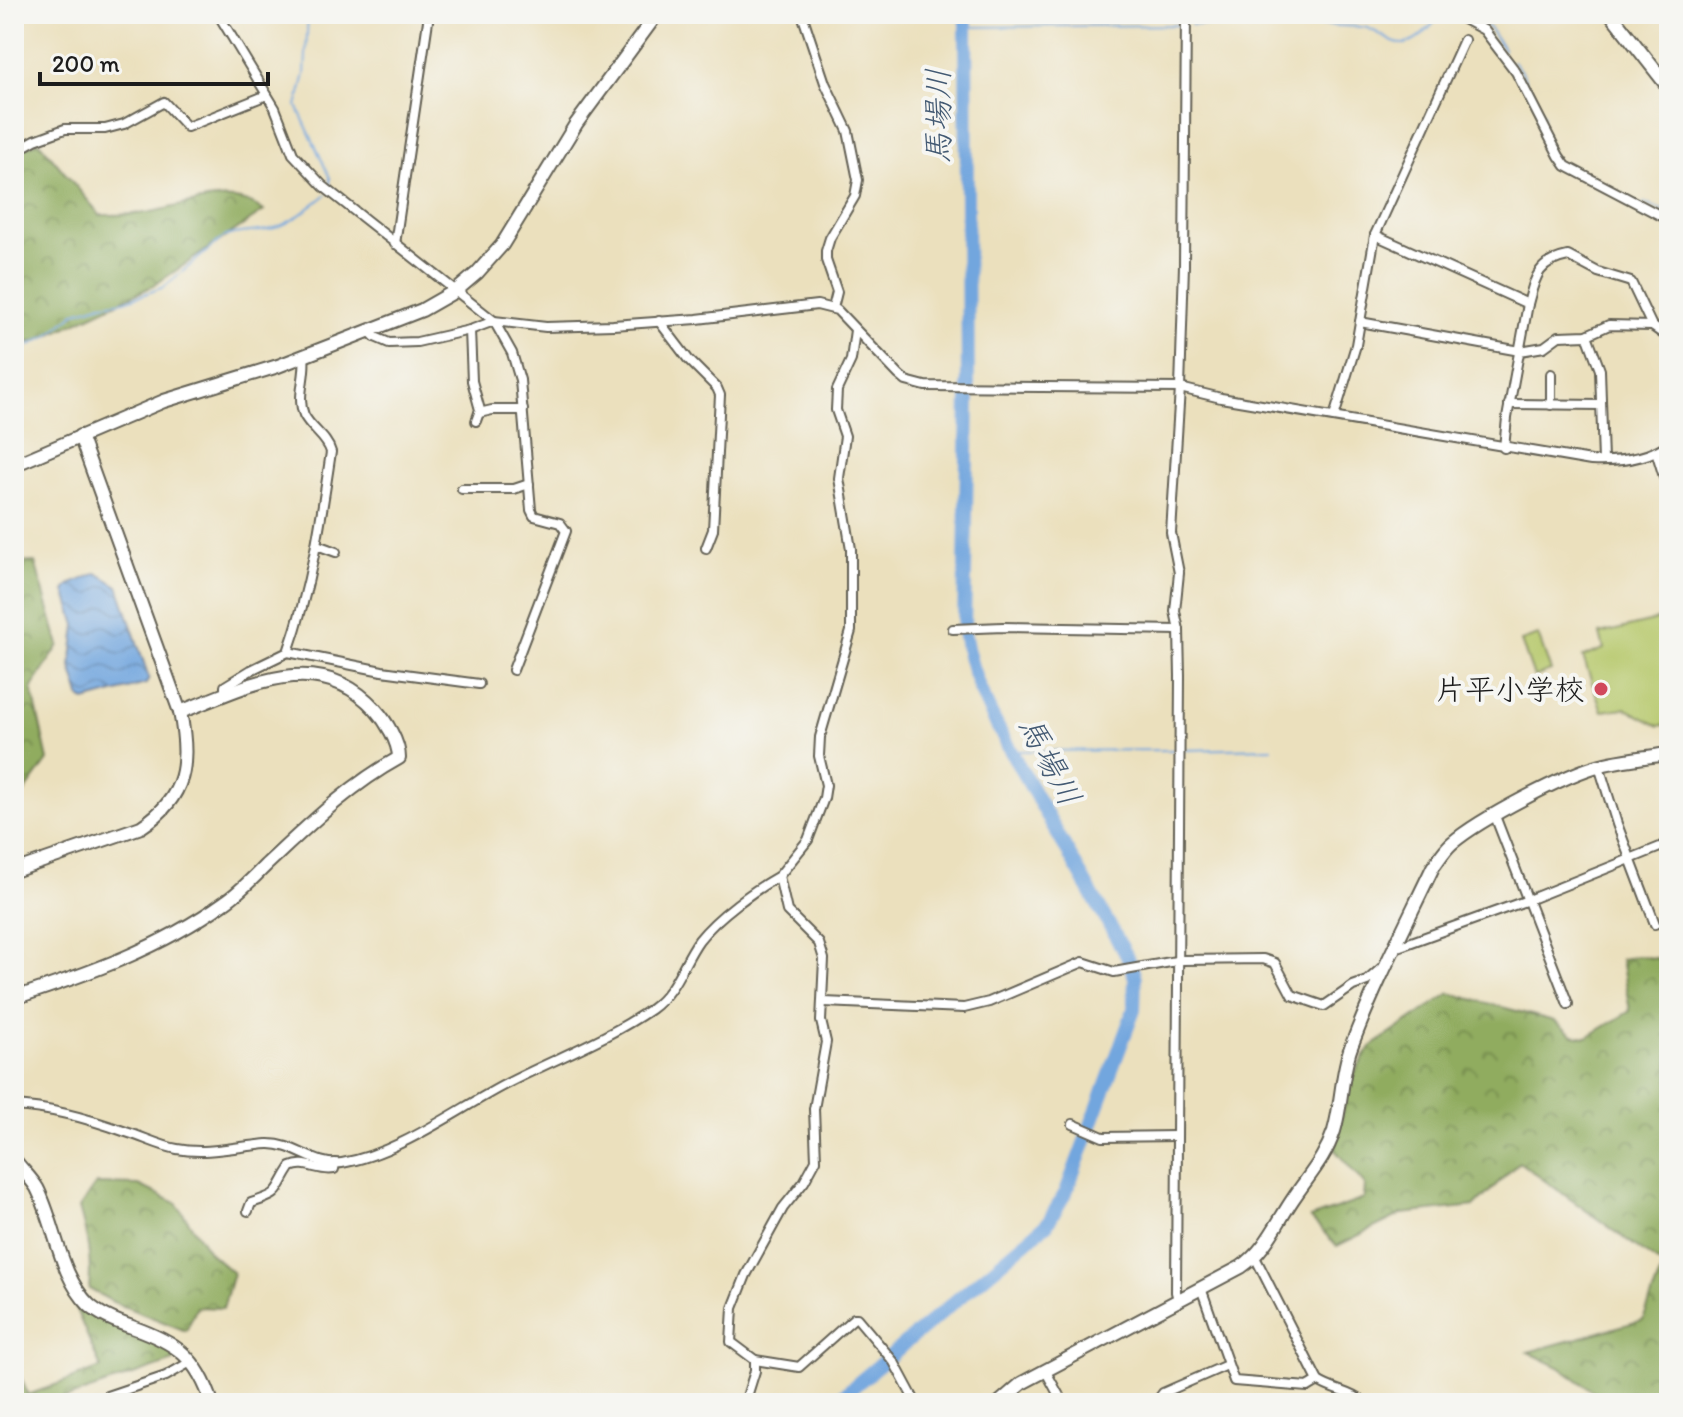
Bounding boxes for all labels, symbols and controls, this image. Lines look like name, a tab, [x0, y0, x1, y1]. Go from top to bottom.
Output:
scale bar	[40, 36, 268, 86]
text: 200 m	[52, 49, 120, 78]
water label: 馬場川	[919, 68, 957, 164]
place label: 片平小学校	[1435, 671, 1585, 708]
marker: 片平小学校	[1592, 680, 1610, 698]
water label: 馬場川	[1011, 710, 1089, 812]

